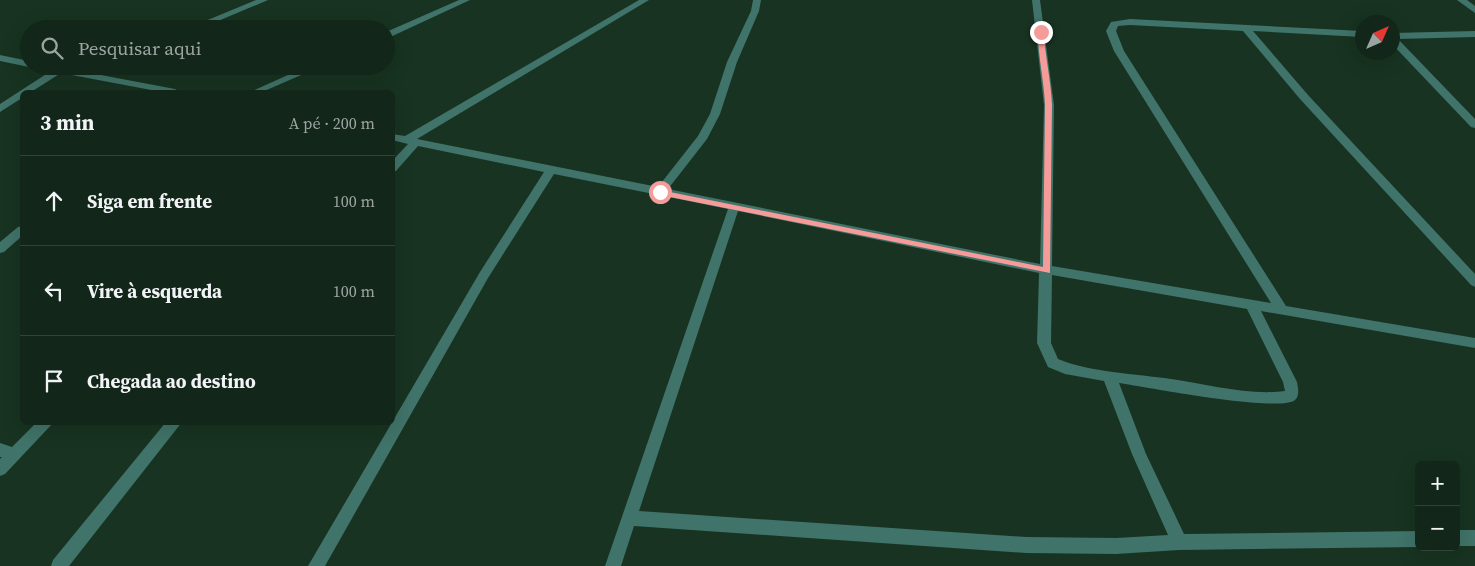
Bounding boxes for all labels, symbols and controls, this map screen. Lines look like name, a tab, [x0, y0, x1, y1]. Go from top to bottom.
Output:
north arrow	[1355, 15, 1400, 60]
search box	[20, 20, 395, 75]
route end	[1030, 21, 1053, 44]
icon: search	[38, 34, 66, 62]
text: Pesquisar aqui	[78, 35, 201, 61]
text: 3 min	[40, 108, 95, 137]
text: A pé · 200 m	[289, 112, 375, 134]
route start	[649, 181, 672, 204]
icon: ahead	[40, 187, 68, 215]
text: Siga em frente	[87, 188, 212, 214]
text: 100 m	[333, 190, 375, 212]
icon: left	[40, 277, 68, 305]
text: Vire à esquerda	[87, 278, 222, 304]
text: 100 m	[333, 280, 375, 302]
icon: arrive	[40, 367, 68, 395]
text: Chegada ao destino	[87, 368, 256, 394]
map controls	[1415, 461, 1460, 551]
button: +	[1415, 461, 1460, 506]
button: −	[1415, 506, 1460, 551]

